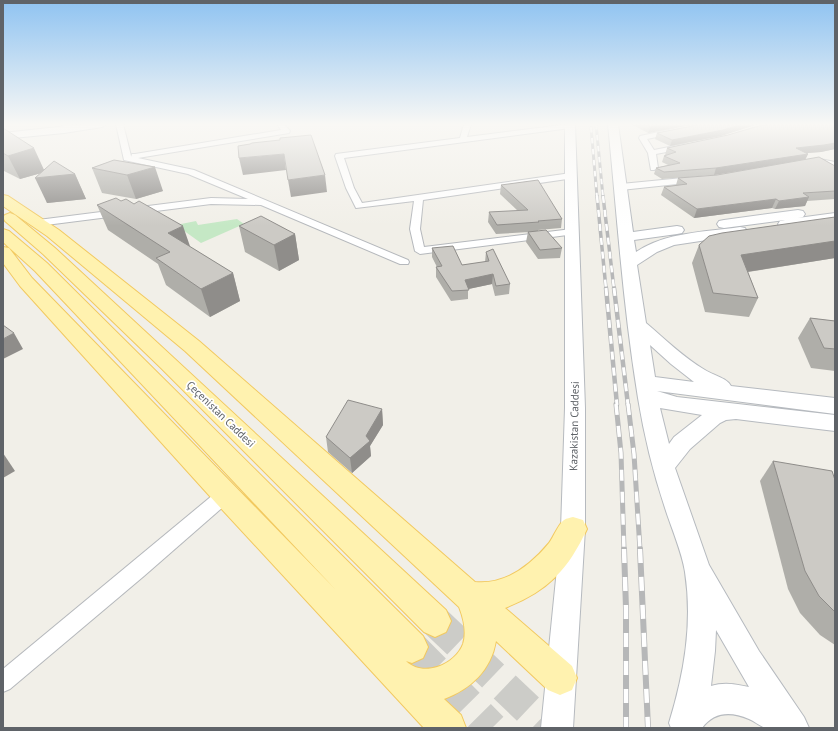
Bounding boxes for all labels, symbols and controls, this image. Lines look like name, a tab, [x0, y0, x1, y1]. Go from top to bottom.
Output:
street label: Çeçenistan Caddesi	[184, 378, 258, 450]
street label: Kazakistan Caddesi	[566, 381, 582, 471]

